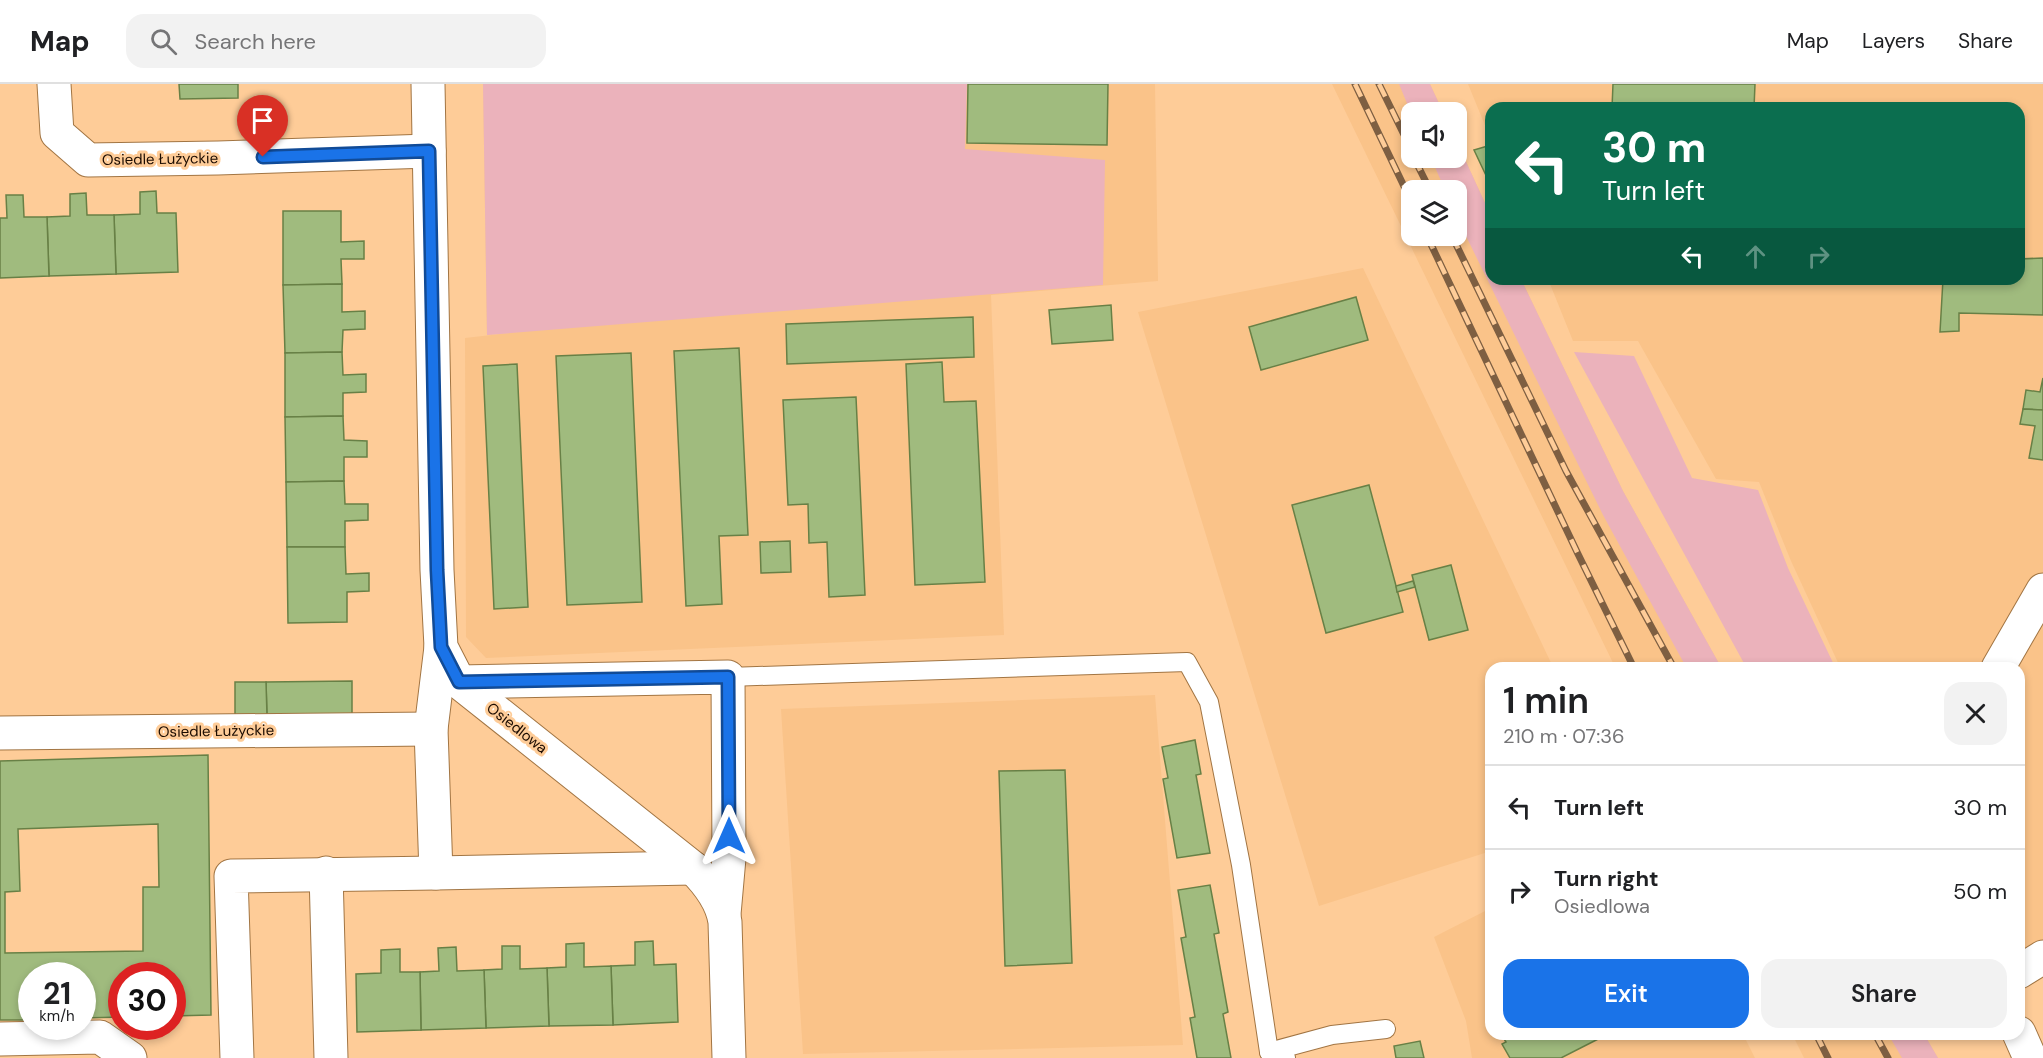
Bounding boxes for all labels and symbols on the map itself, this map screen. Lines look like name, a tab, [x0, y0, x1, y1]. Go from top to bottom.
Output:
pin	[237, 95, 288, 157]
street label: Osiedle Łużyckie	[102, 148, 218, 170]
street label: Osiedlowa	[482, 698, 552, 758]
street label: Osiedle Łużyckie	[158, 720, 274, 742]
position arrow	[697, 804, 761, 868]
speed limit sign: 30	[108, 962, 186, 1040]

